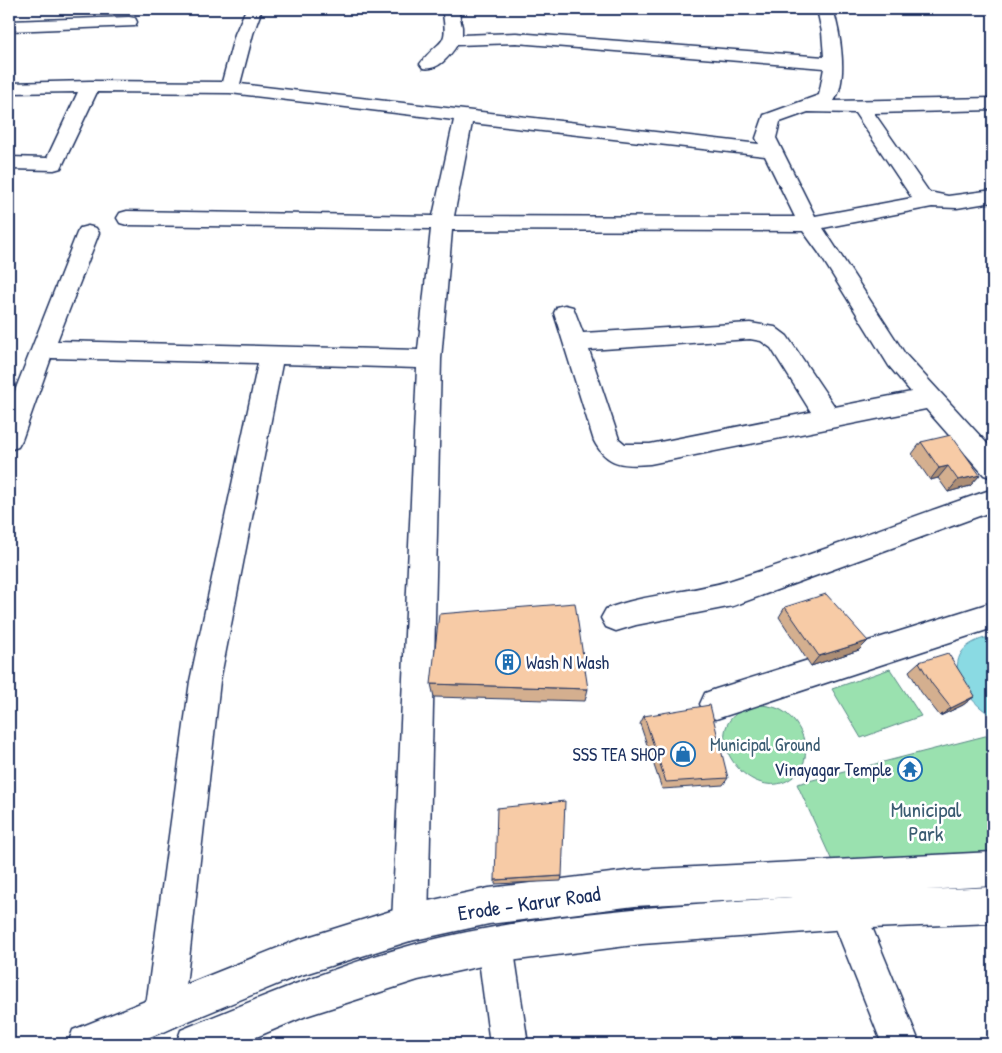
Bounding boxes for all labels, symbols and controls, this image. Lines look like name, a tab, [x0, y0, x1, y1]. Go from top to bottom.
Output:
building icon: Wash N Wash	[495, 649, 521, 675]
place label: Wash N Wash	[526, 650, 610, 675]
park label: Municipal Ground	[710, 732, 820, 757]
shop icon: SSS TEA SHOP	[670, 741, 696, 767]
place label: SSS TEA SHOP	[572, 742, 666, 767]
temple icon: Vinayagar Temple	[897, 756, 923, 782]
place label: Vinayagar Temple	[774, 757, 892, 782]
park label: Municipal Park	[891, 795, 962, 848]
street label: Erode - Karur Road	[456, 879, 602, 927]

